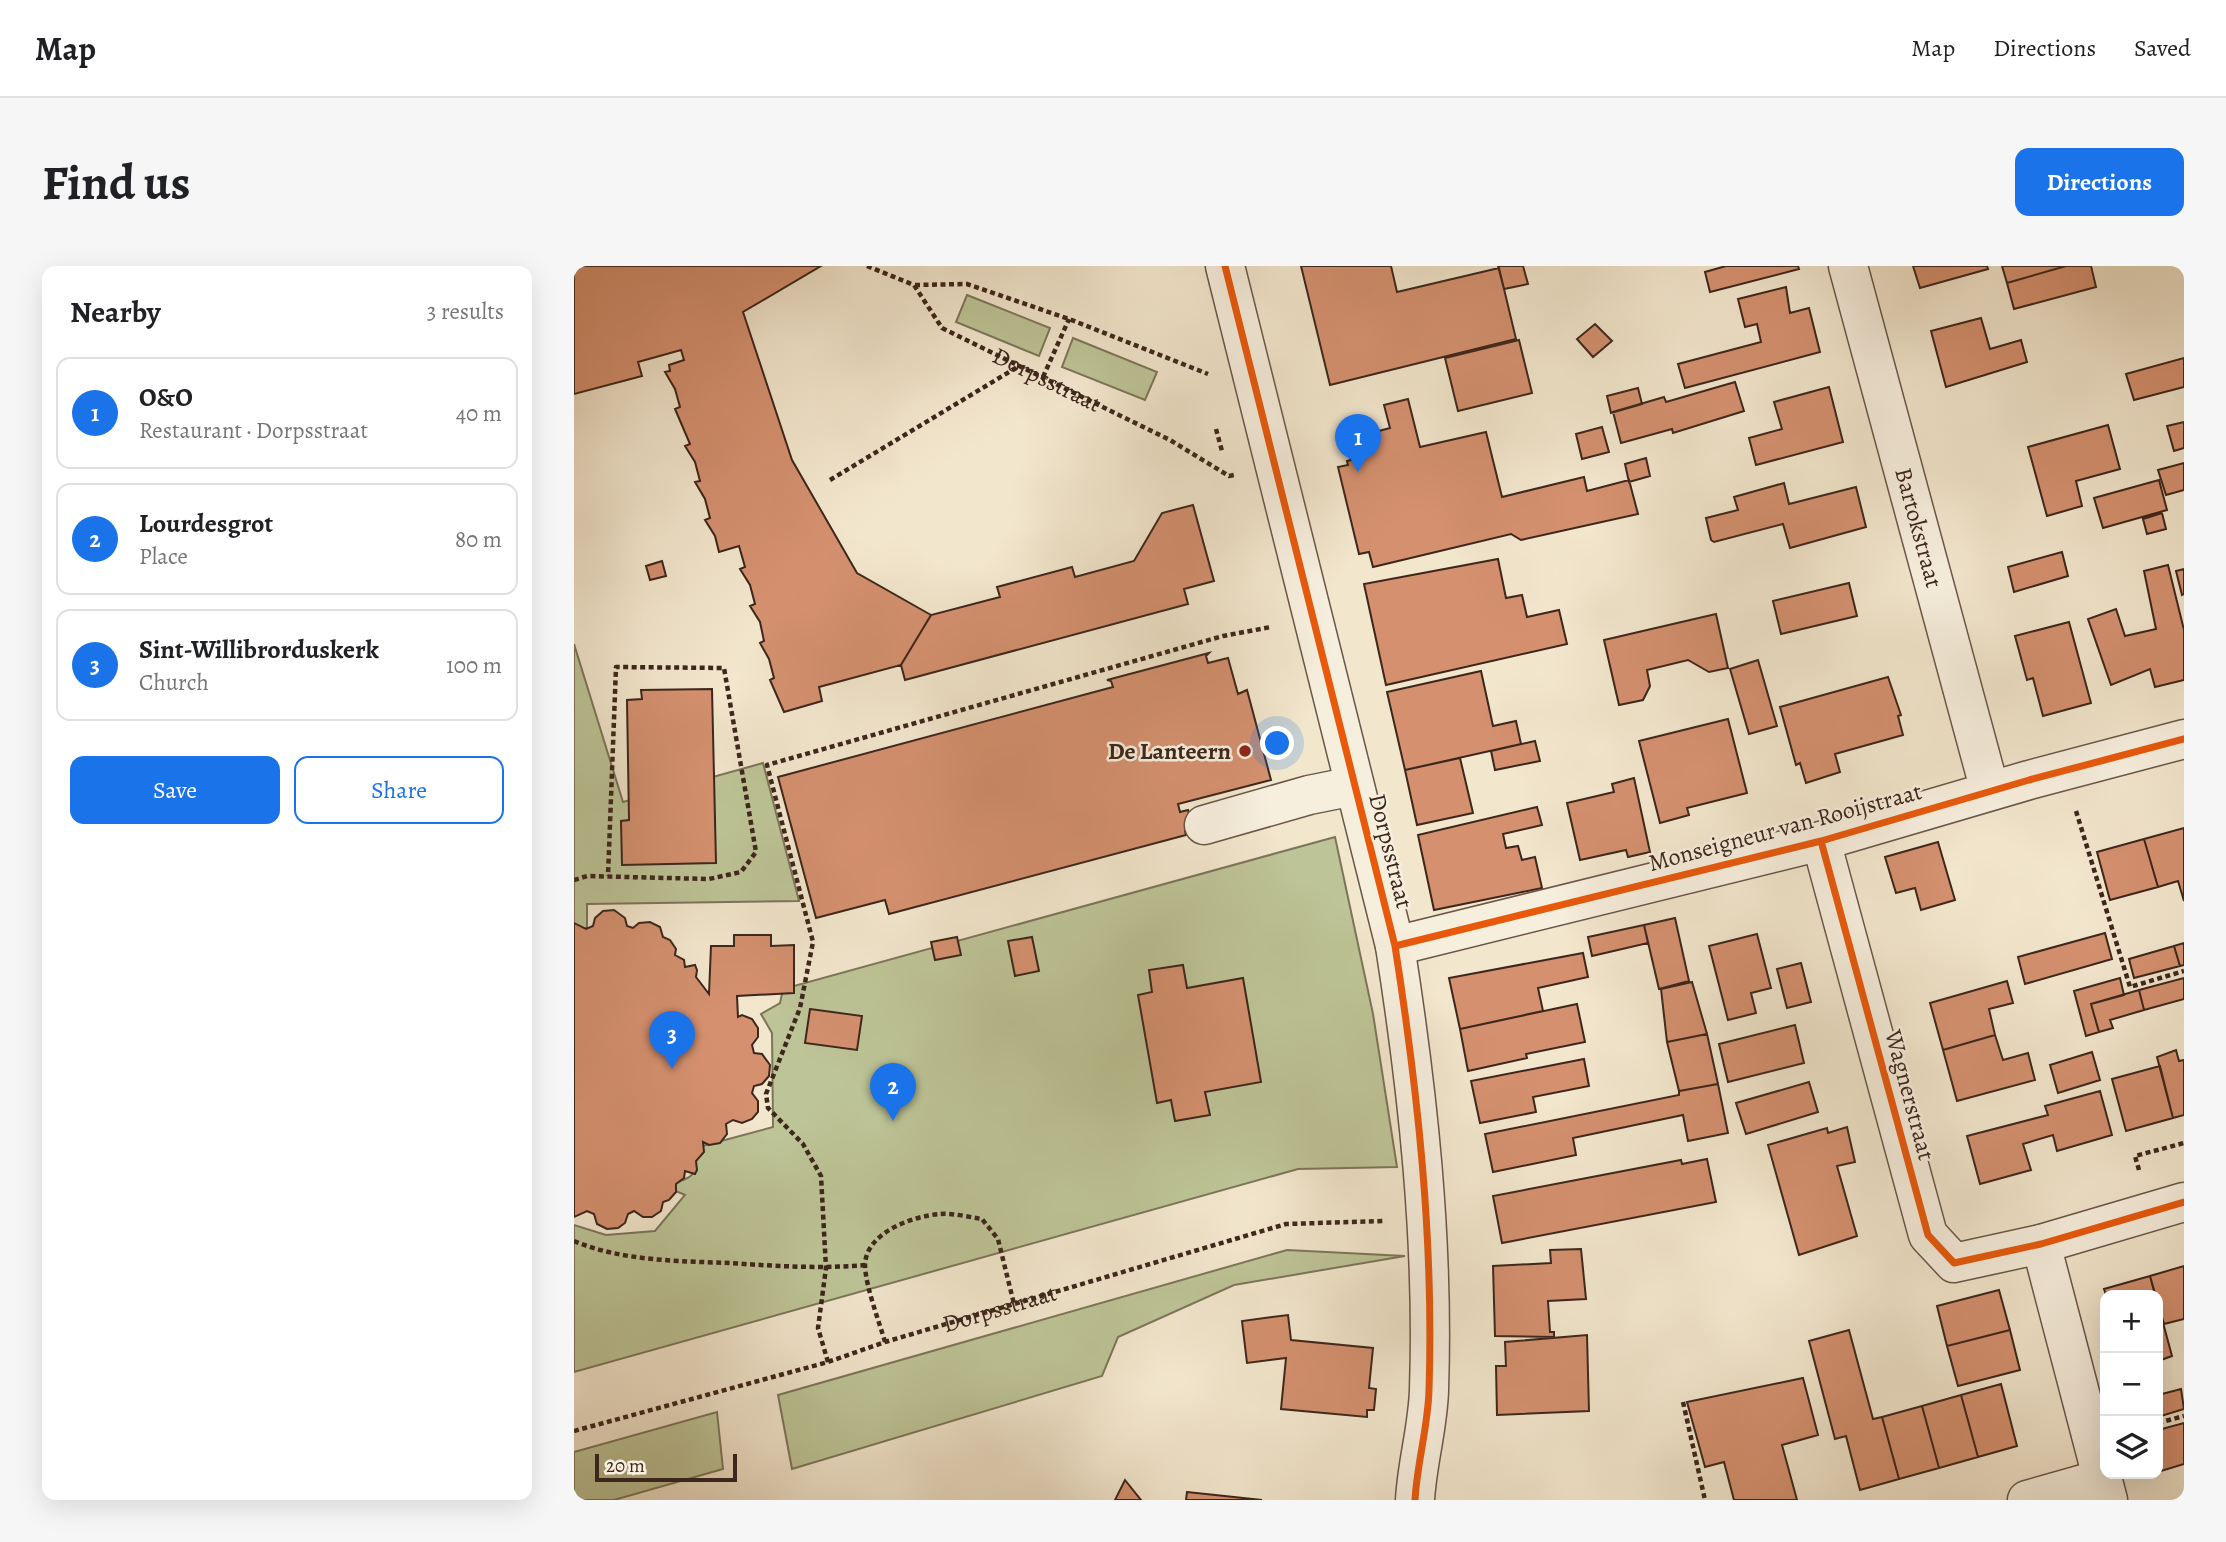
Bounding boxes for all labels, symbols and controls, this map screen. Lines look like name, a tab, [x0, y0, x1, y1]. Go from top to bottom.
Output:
text: Map	[35, 26, 96, 71]
text: Map	[1911, 32, 1955, 64]
text: Directions	[1993, 32, 2096, 64]
text: Saved	[2134, 32, 2191, 64]
button: Directions	[2015, 148, 2184, 216]
text: Find us	[42, 149, 190, 216]
text: Nearby	[70, 292, 161, 332]
text: 3 results	[427, 296, 504, 327]
street label: Dorpsstraat	[987, 339, 1107, 420]
text: O&O	[139, 380, 193, 415]
text: 1	[91, 398, 99, 429]
text: 40 m	[456, 398, 502, 429]
pin: 1	[1335, 414, 1381, 472]
text: Restaurant · Dorpsstraat	[139, 415, 368, 446]
street label: Bartokstraat	[1887, 464, 1950, 591]
text: Lourdesgrot	[139, 506, 273, 541]
text: 2	[89, 524, 101, 555]
text: 80 m	[455, 524, 502, 555]
text: Place	[139, 541, 188, 572]
text: Sint-Willibrorduskerk	[139, 632, 379, 667]
text: 3	[90, 650, 100, 681]
text: 100 m	[446, 650, 502, 681]
text: Church	[139, 667, 209, 698]
your location	[1260, 726, 1294, 760]
place label: De Lanteern	[1108, 735, 1232, 767]
marker: De Lanteern	[1237, 743, 1253, 759]
button: Save	[70, 756, 280, 824]
button: Share	[294, 756, 504, 824]
street label: Monseigneur van Rooijstraat	[1645, 775, 1925, 879]
street label: Dorpsstraat	[1361, 790, 1421, 912]
pin: 3	[649, 1011, 695, 1069]
street label: Wagnerstraat	[1877, 1025, 1943, 1164]
pin: 2	[870, 1063, 916, 1121]
street label: Dorpsstraat	[939, 1276, 1060, 1340]
map controls	[2100, 1290, 2163, 1479]
button: +	[2100, 1290, 2163, 1353]
button: −	[2100, 1353, 2163, 1416]
button: layers	[2100, 1416, 2163, 1479]
scale bar	[595, 1451, 737, 1483]
text: 20 m	[606, 1453, 645, 1479]

